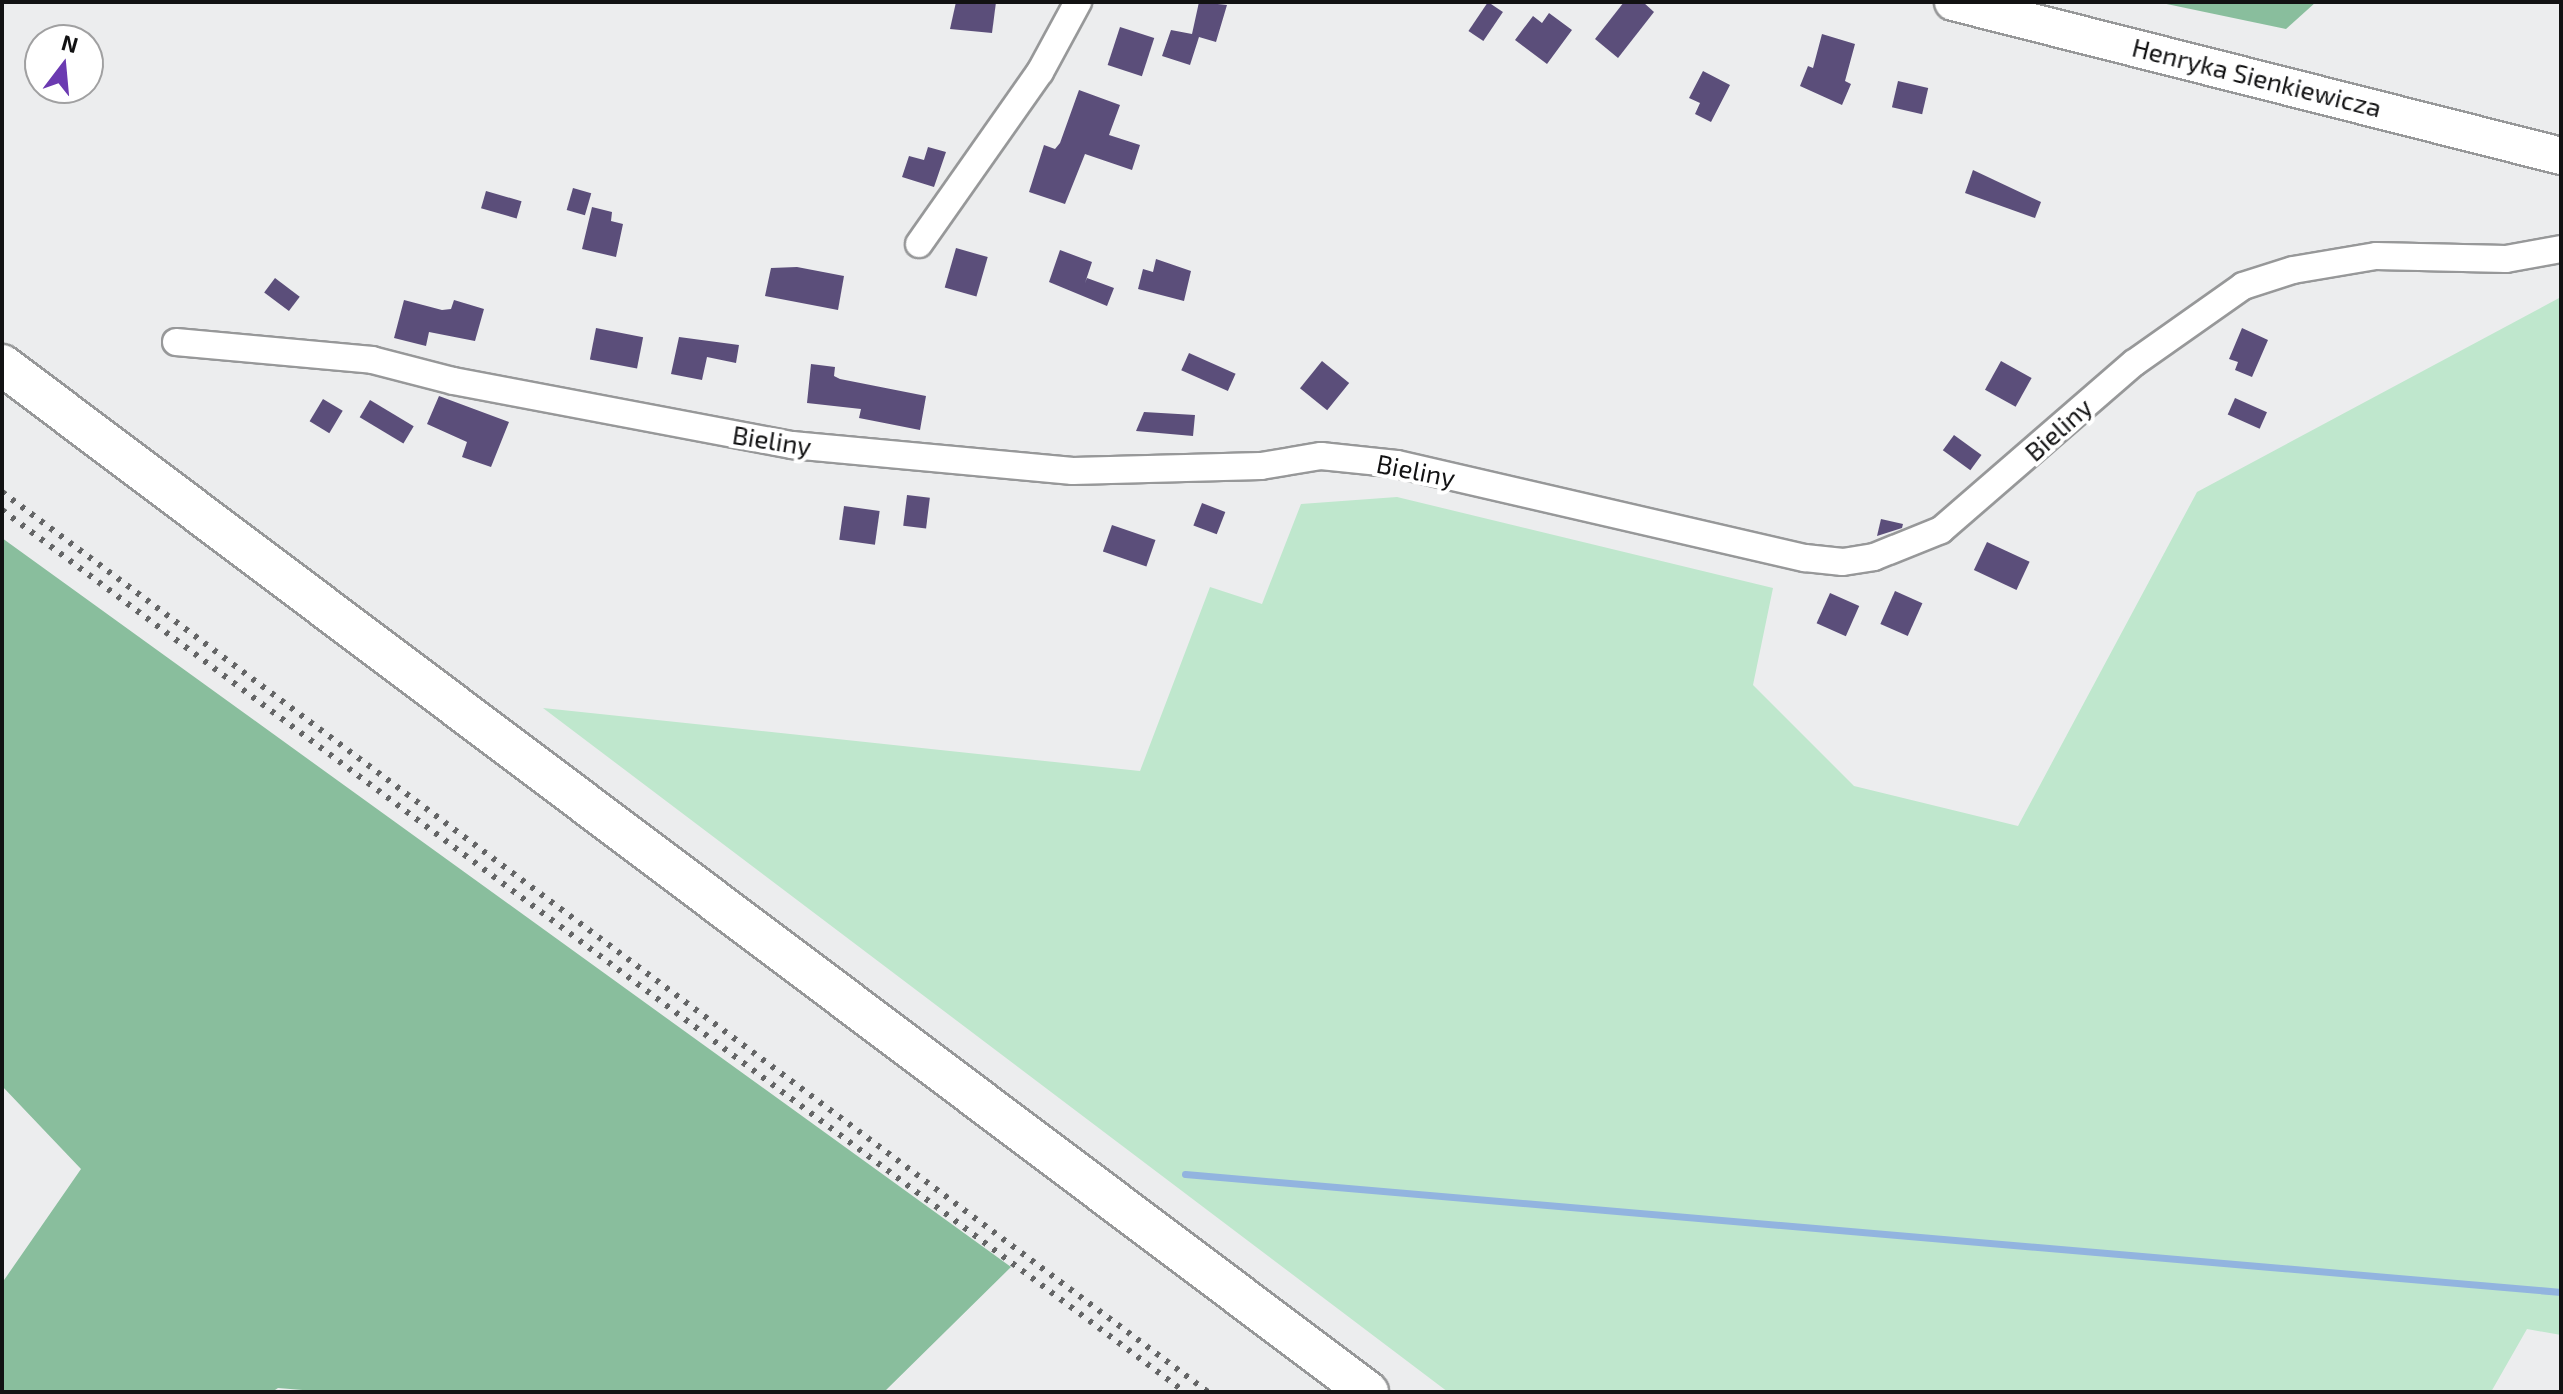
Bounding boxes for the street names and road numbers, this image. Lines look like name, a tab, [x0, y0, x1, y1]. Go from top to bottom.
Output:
street label: Henryka Sienkiewicza	[2129, 31, 2385, 123]
street label: Bieliny	[2018, 391, 2098, 467]
street label: Bieliny	[730, 418, 814, 462]
street label: Bieliny	[1374, 447, 1458, 493]

